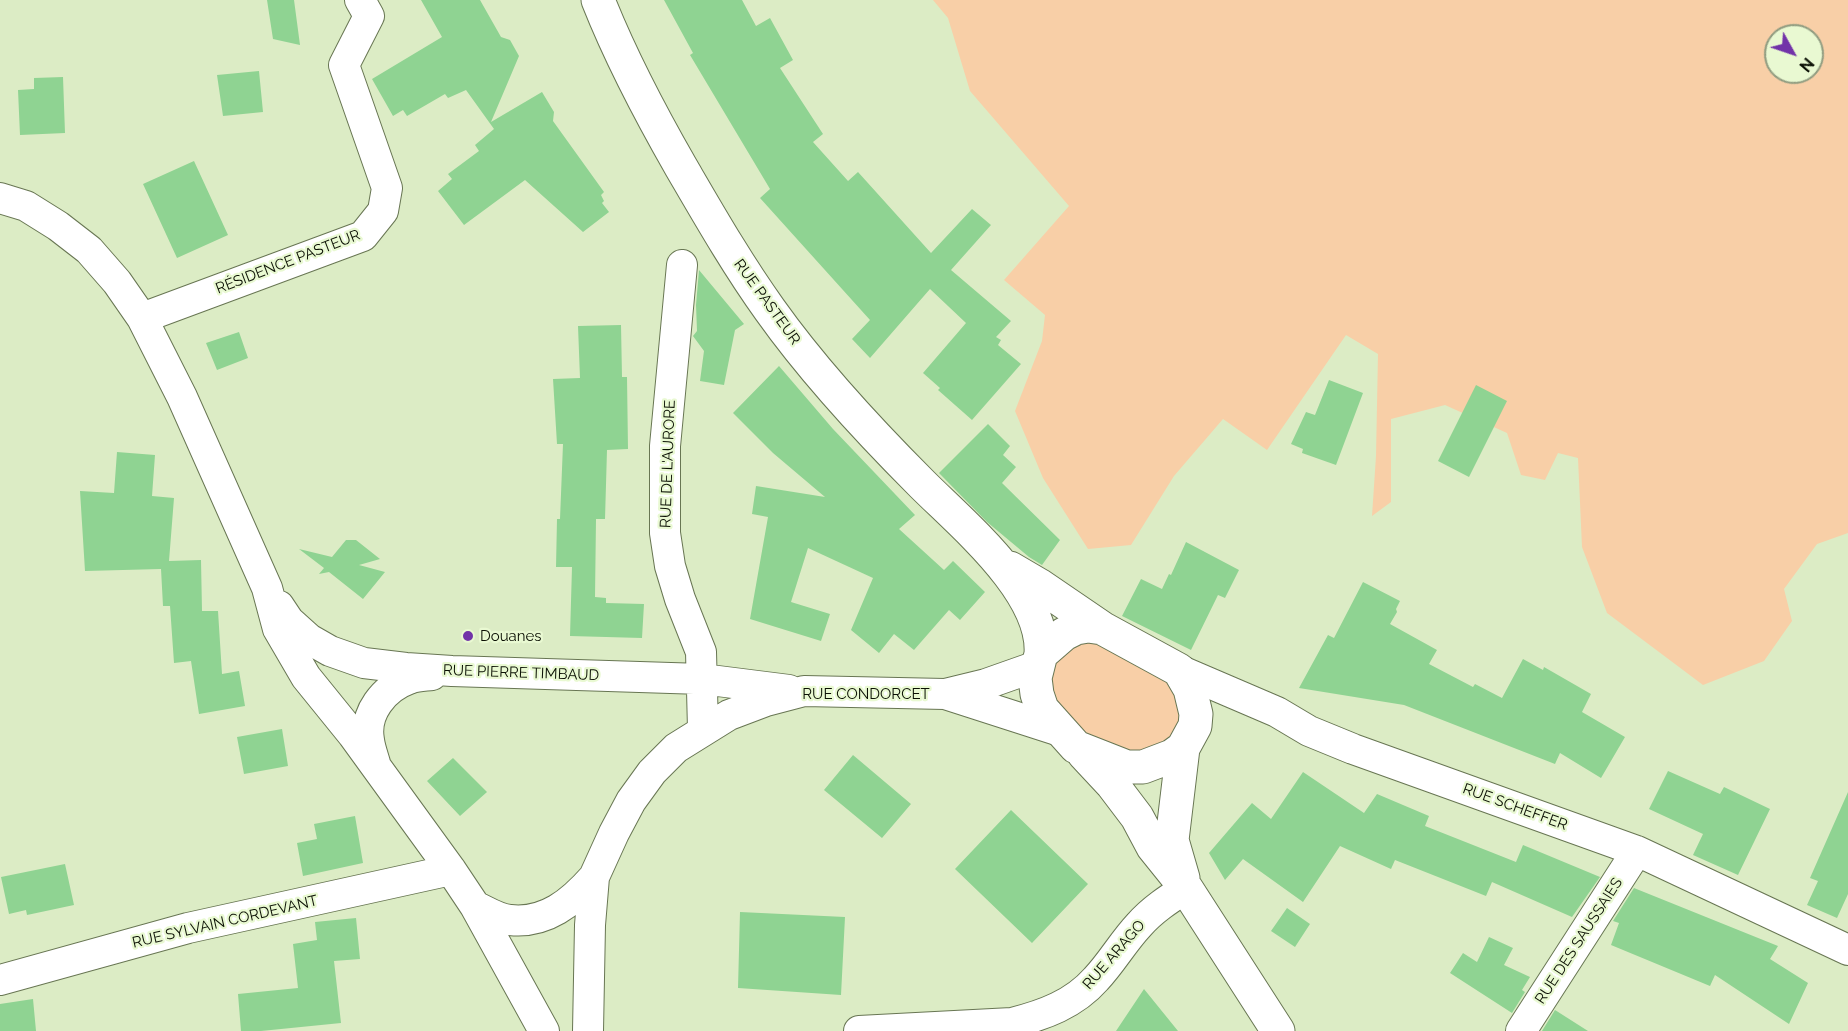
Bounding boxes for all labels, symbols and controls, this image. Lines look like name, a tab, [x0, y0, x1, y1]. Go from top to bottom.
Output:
north arrow	[1764, 24, 1824, 84]
text: N	[1795, 54, 1818, 75]
street label: RÉSIDENCE PASTEUR	[213, 226, 363, 298]
street label: RUE PASTEUR	[730, 256, 804, 348]
street label: RUE DE L'AURORE	[657, 400, 679, 528]
place label: Douanes	[480, 627, 542, 645]
marker: Douanes	[461, 629, 475, 643]
street label: RUE PIERRE TIMBAUD	[443, 661, 599, 685]
street label: RUE CONDORCET	[802, 685, 930, 703]
street label: RUE SCHEFFER	[1460, 780, 1570, 834]
street label: RUE DES SAUSSAIES	[1531, 875, 1627, 1007]
street label: RUE SYLVAIN CORDEVANT	[131, 892, 319, 952]
street label: RUE ARAGO	[1079, 917, 1149, 993]

